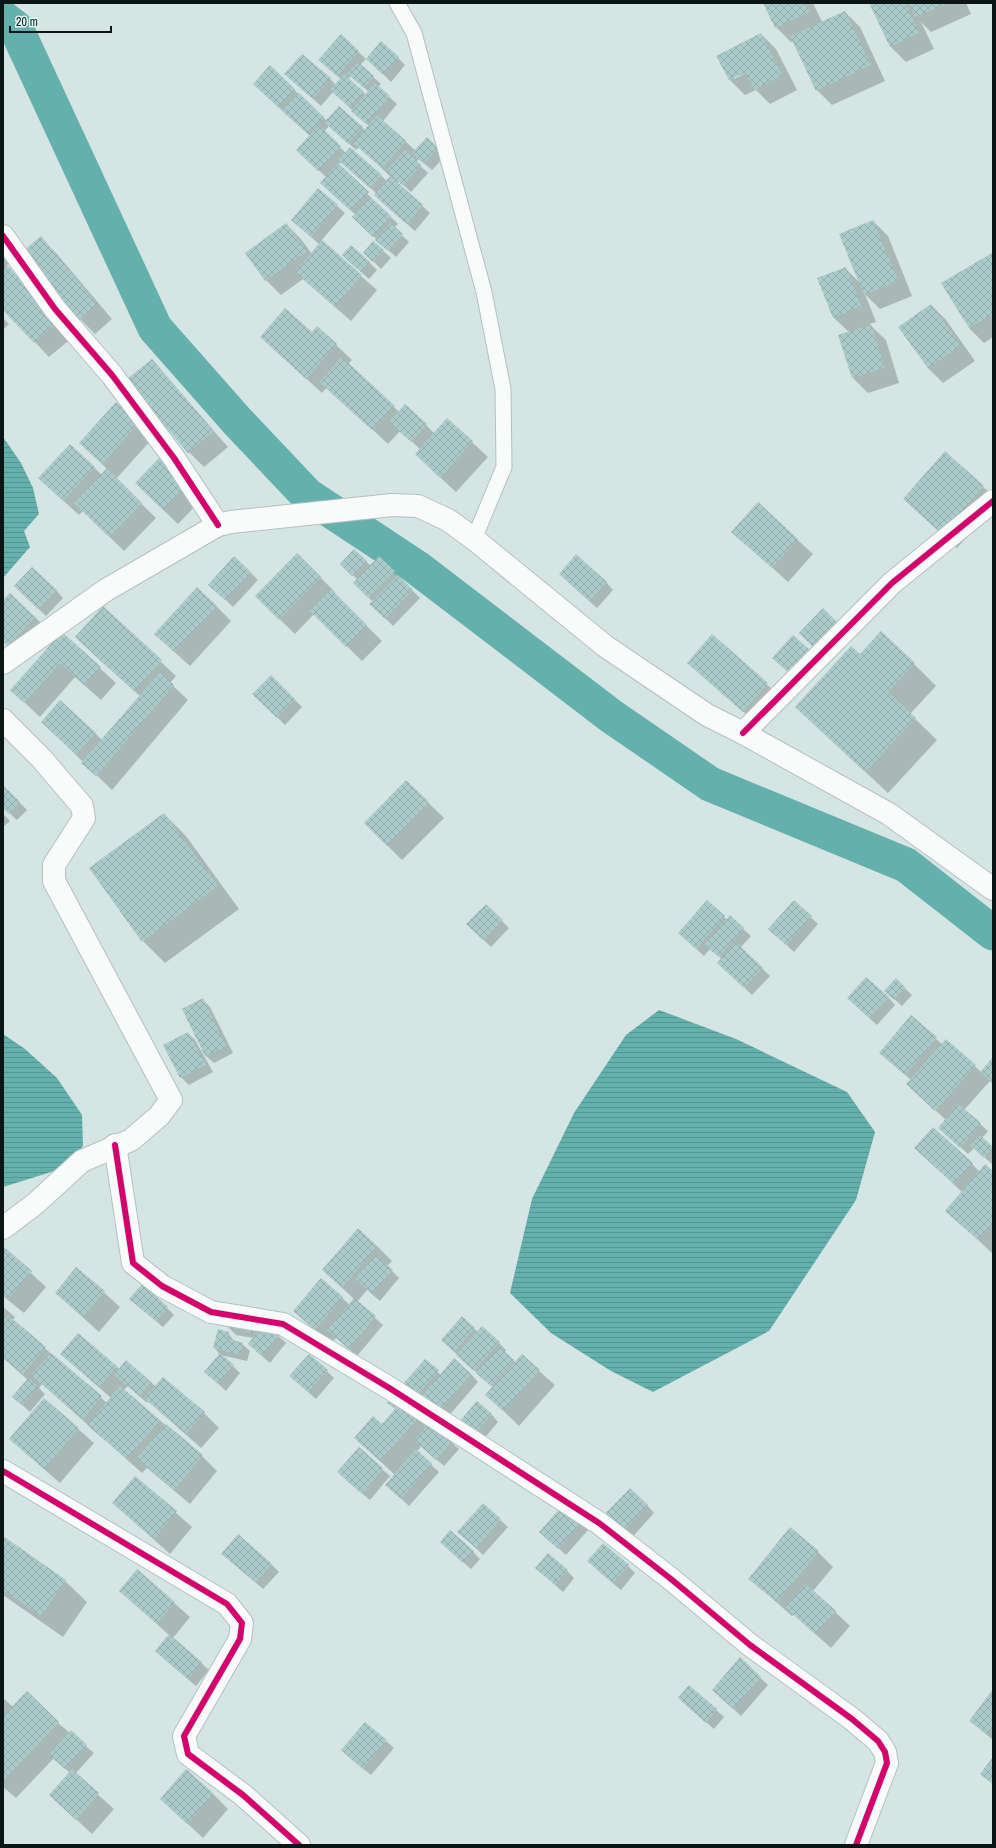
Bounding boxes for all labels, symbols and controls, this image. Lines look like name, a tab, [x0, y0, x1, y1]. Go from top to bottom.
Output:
scale bar	[10, 8, 111, 34]
text: 20 m	[16, 14, 38, 30]

